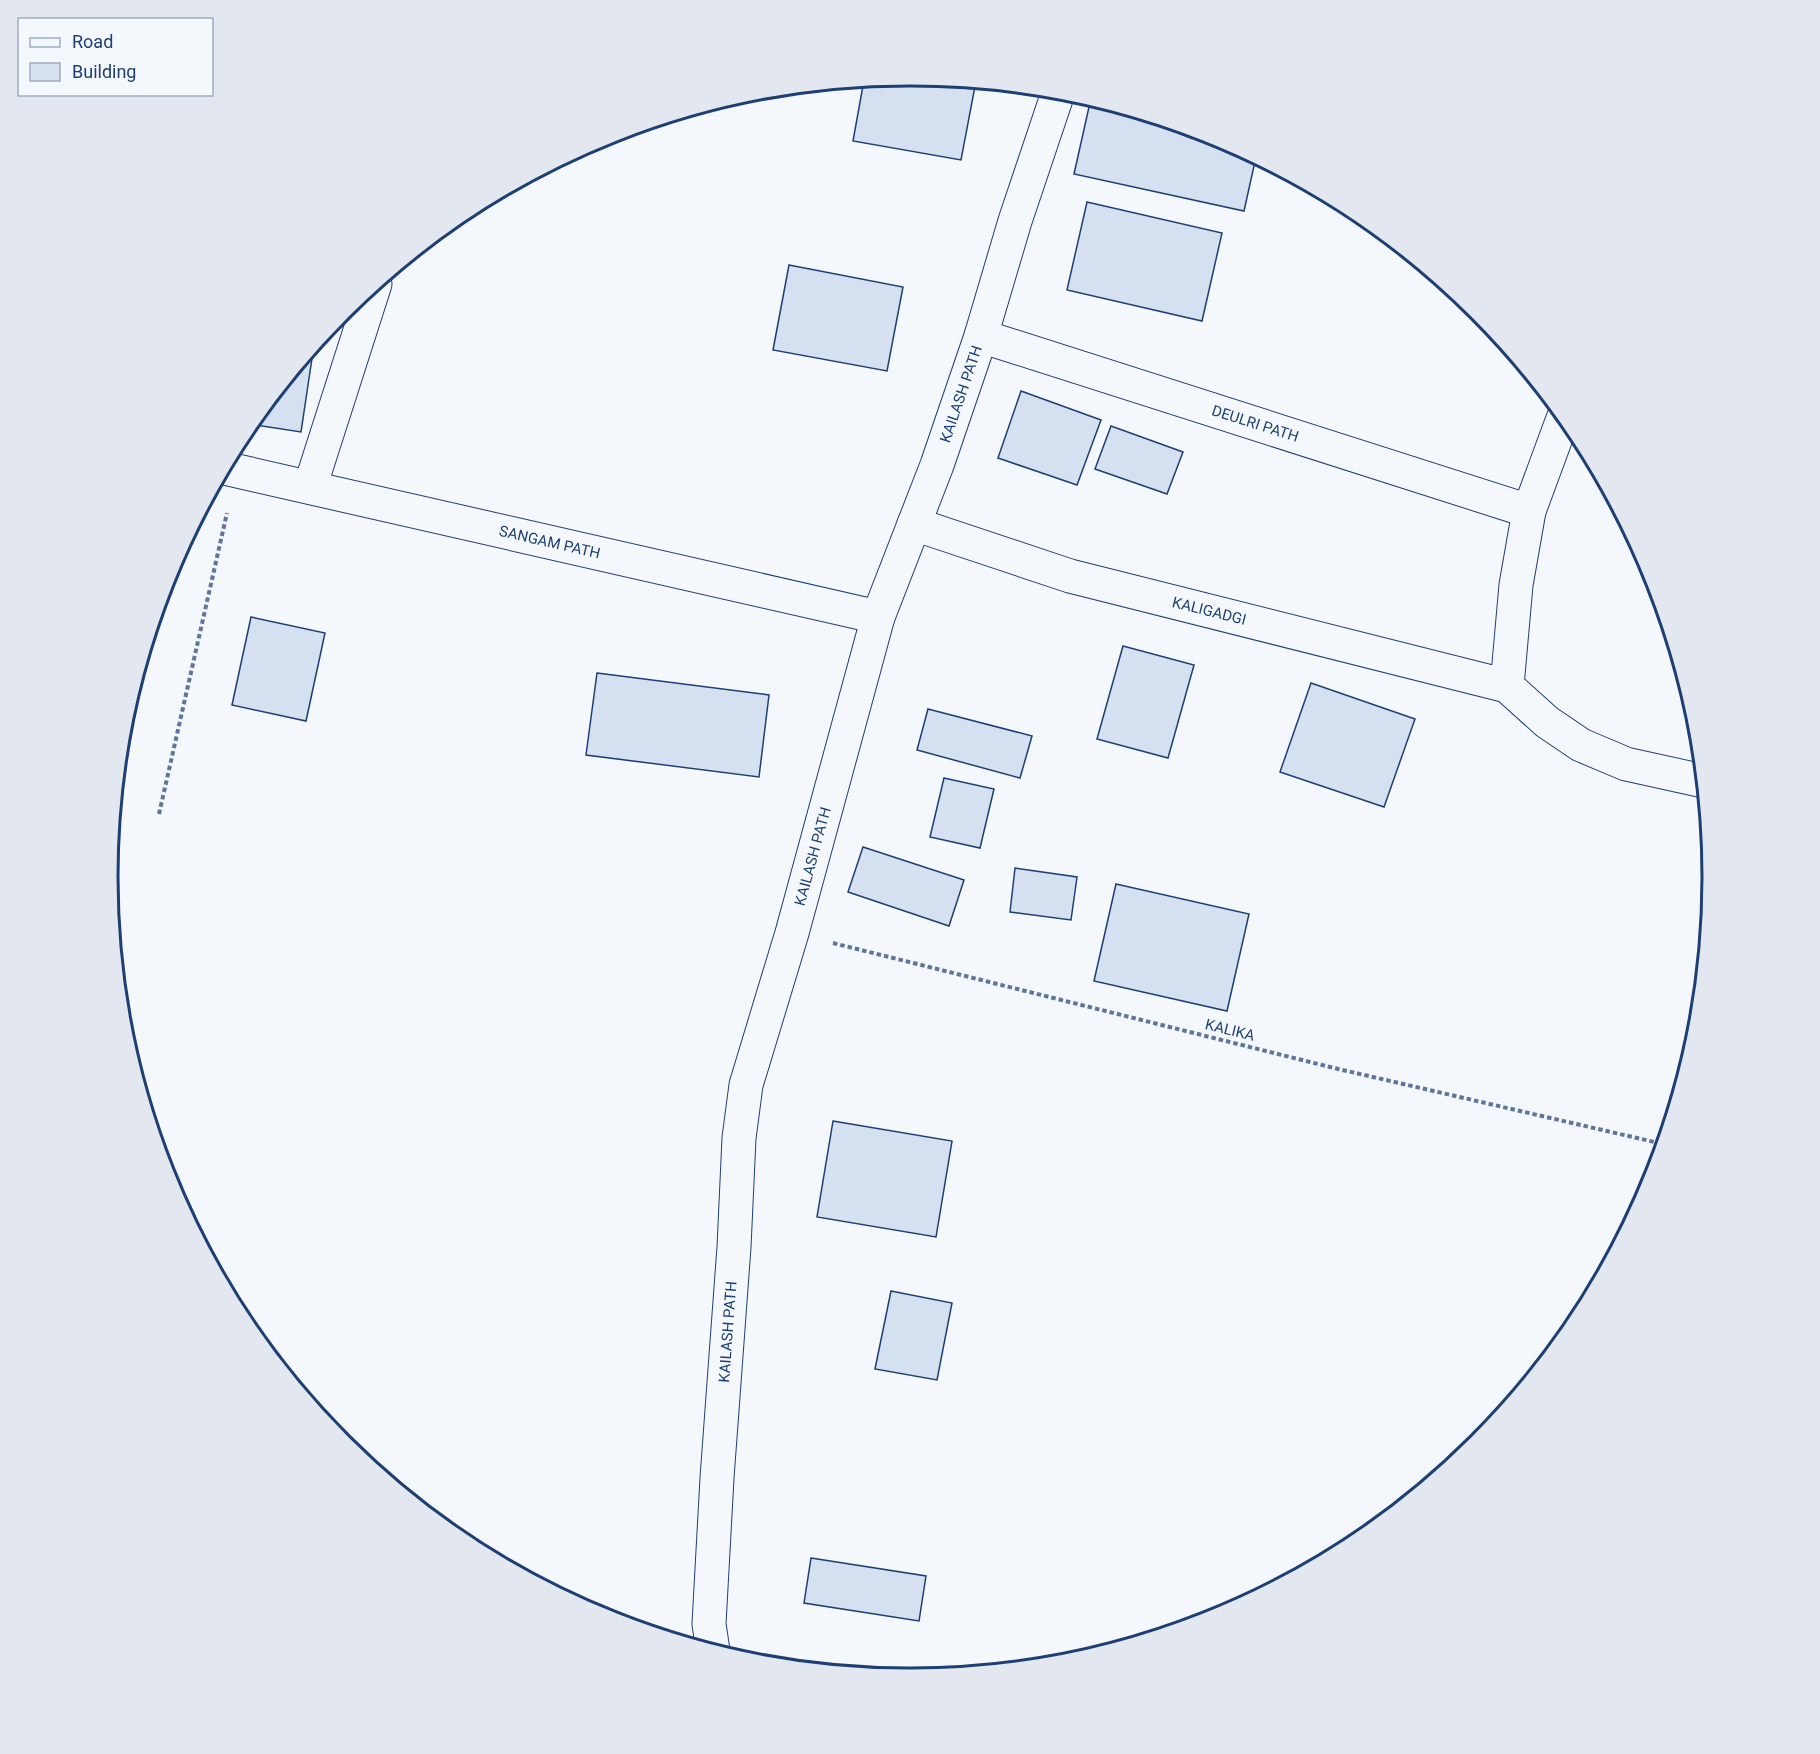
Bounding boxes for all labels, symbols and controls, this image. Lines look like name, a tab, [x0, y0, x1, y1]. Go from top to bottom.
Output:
legend	[18, 18, 213, 96]
text: Road	[72, 31, 113, 52]
text: Building	[72, 61, 136, 82]
street label: KAILASH PATH	[936, 343, 986, 445]
street label: DEULRI PATH	[1210, 401, 1301, 446]
street label: SANGAM PATH	[497, 522, 602, 562]
street label: KALIGADGI	[1170, 593, 1248, 629]
street label: KAILASH PATH	[791, 805, 835, 908]
street label: KALIKA	[1203, 1015, 1257, 1045]
street label: KAILASH PATH	[715, 1281, 740, 1383]

